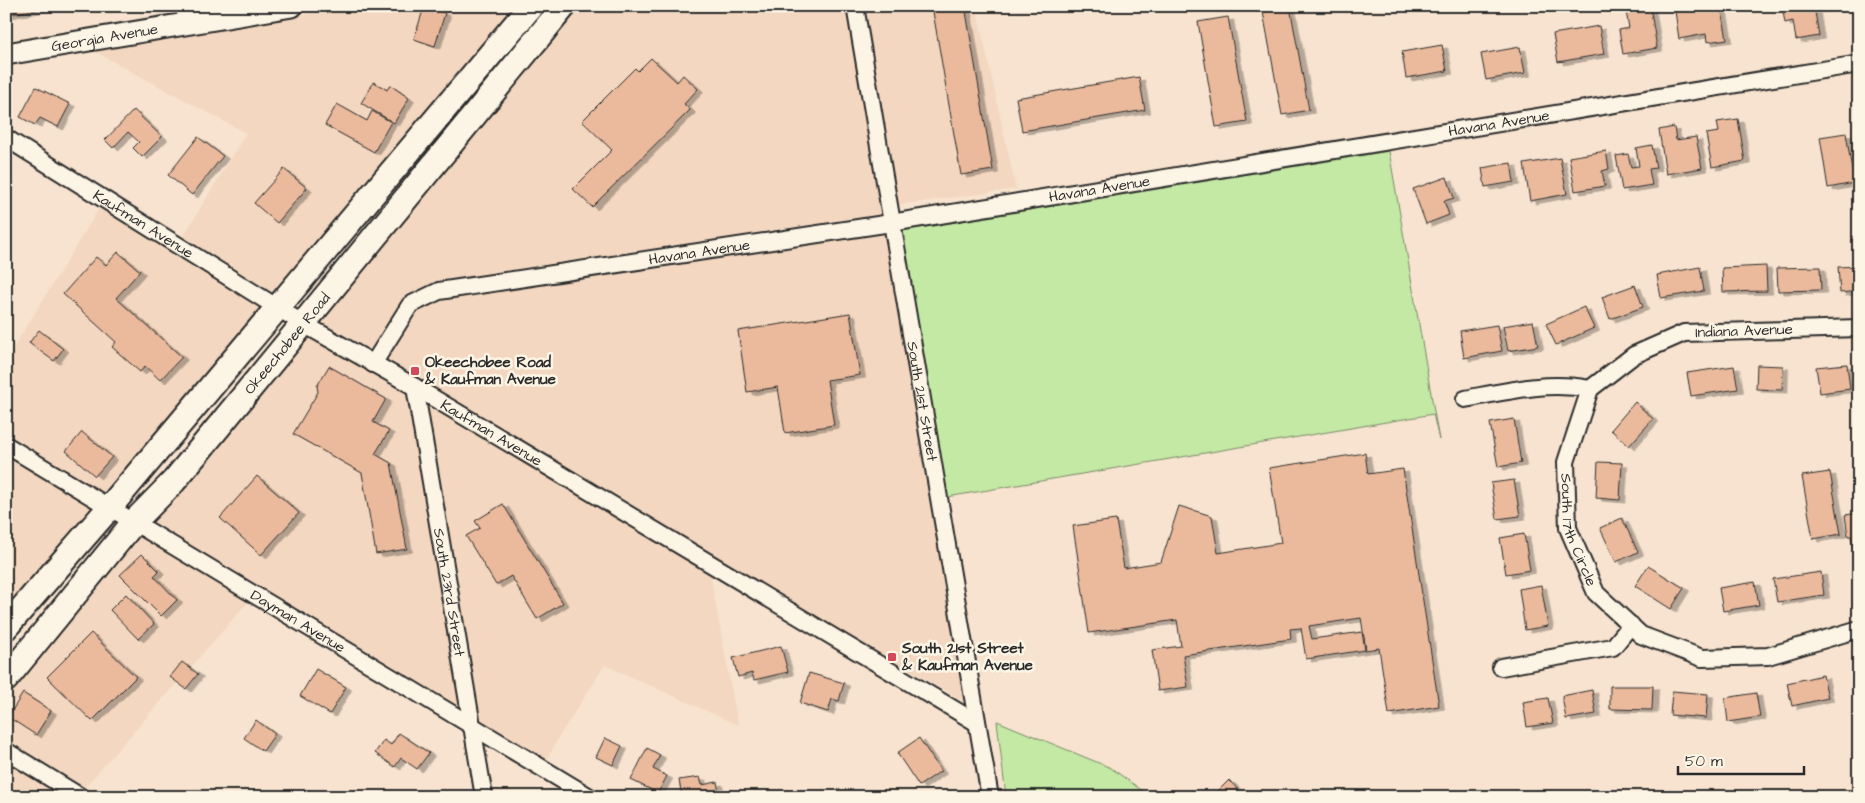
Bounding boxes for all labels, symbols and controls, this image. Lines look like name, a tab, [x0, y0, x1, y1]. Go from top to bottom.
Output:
street label: Georgia Avenue	[50, 18, 159, 57]
street label: Havana Avenue	[1447, 105, 1551, 142]
street label: Havana Avenue	[1047, 170, 1151, 207]
street label: Kaufman Avenue	[89, 185, 198, 263]
street label: Havana Avenue	[647, 234, 751, 270]
street label: Okeechobee Road	[239, 288, 335, 399]
street label: Indiana Avenue	[1695, 319, 1793, 343]
street label: South 21st Street	[902, 340, 943, 463]
place label: Okeechobee Road & Kaufman Avenue	[424, 352, 556, 390]
marker: Okeechobee Road & Kaufman Avenue	[409, 365, 421, 377]
street label: Kaufman Avenue	[437, 394, 546, 471]
street label: South 17th Circle	[1556, 473, 1602, 589]
street label: South 23rd Street	[428, 526, 471, 658]
street label: Dayman Avenue	[247, 584, 349, 658]
place label: South 21st Street & Kaufman Avenue	[901, 638, 1033, 676]
marker: South 21st Street & Kaufman Avenue	[886, 651, 898, 663]
scale bar	[1678, 743, 1804, 775]
text: 50 m	[1685, 751, 1723, 772]

